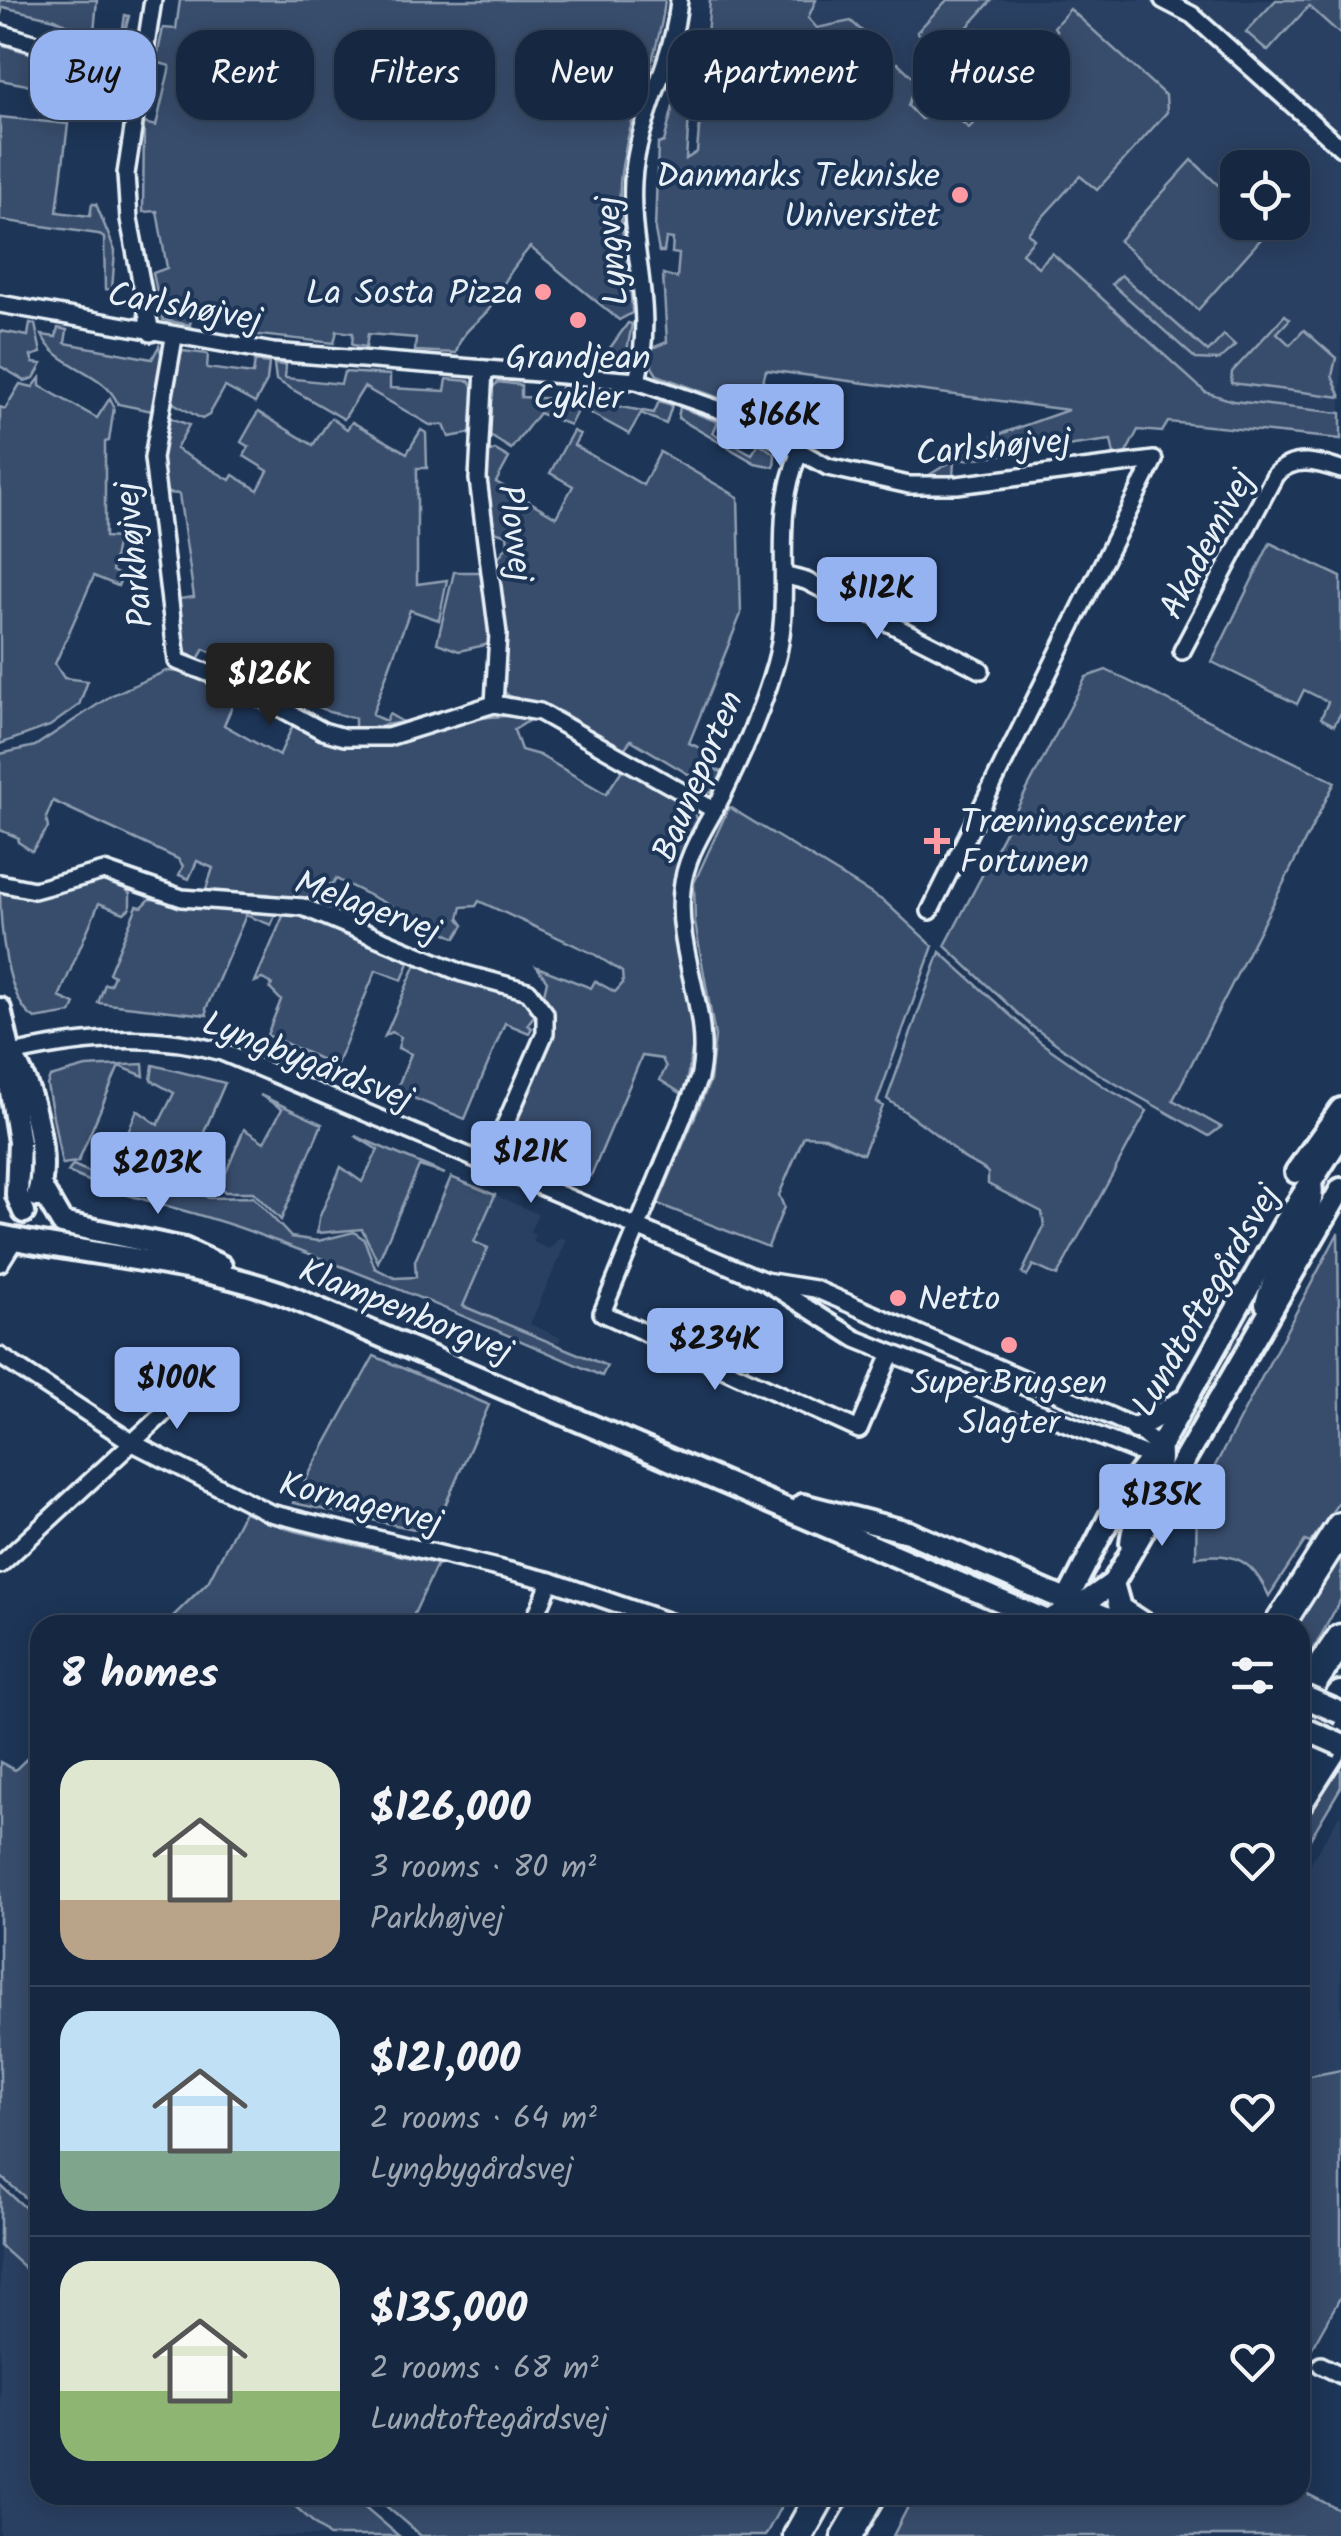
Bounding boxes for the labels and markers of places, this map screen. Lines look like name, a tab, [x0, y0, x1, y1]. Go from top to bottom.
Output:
place label: Danmarks Tekniske Universitet	[656, 150, 940, 246]
marker: Danmarks Tekniske Universitet	[949, 184, 971, 206]
place label: La Sosta Pizza	[306, 267, 523, 323]
marker: La Sosta Pizza	[532, 281, 554, 303]
marker: Grandjean Cykler	[567, 309, 589, 331]
place label: Grandjean Cykler	[505, 332, 651, 428]
pin: $166K	[710, 384, 850, 469]
pin: $112K	[807, 557, 947, 642]
pin: $126K	[200, 643, 340, 728]
place label: Træningscenter Fortunen	[960, 796, 1187, 892]
marker: Træningscenter Fortunen	[924, 828, 950, 854]
pin: $121K	[461, 1121, 601, 1206]
pin: $203K	[88, 1132, 228, 1217]
place label: Netto	[918, 1273, 1000, 1329]
marker: Netto	[887, 1287, 909, 1309]
pin: $234K	[645, 1308, 785, 1393]
marker: SuperBrugsen Slagter	[998, 1334, 1020, 1356]
pin: $100K	[107, 1347, 247, 1432]
place label: SuperBrugsen Slagter	[911, 1357, 1107, 1453]
pin: $135K	[1092, 1464, 1232, 1549]

